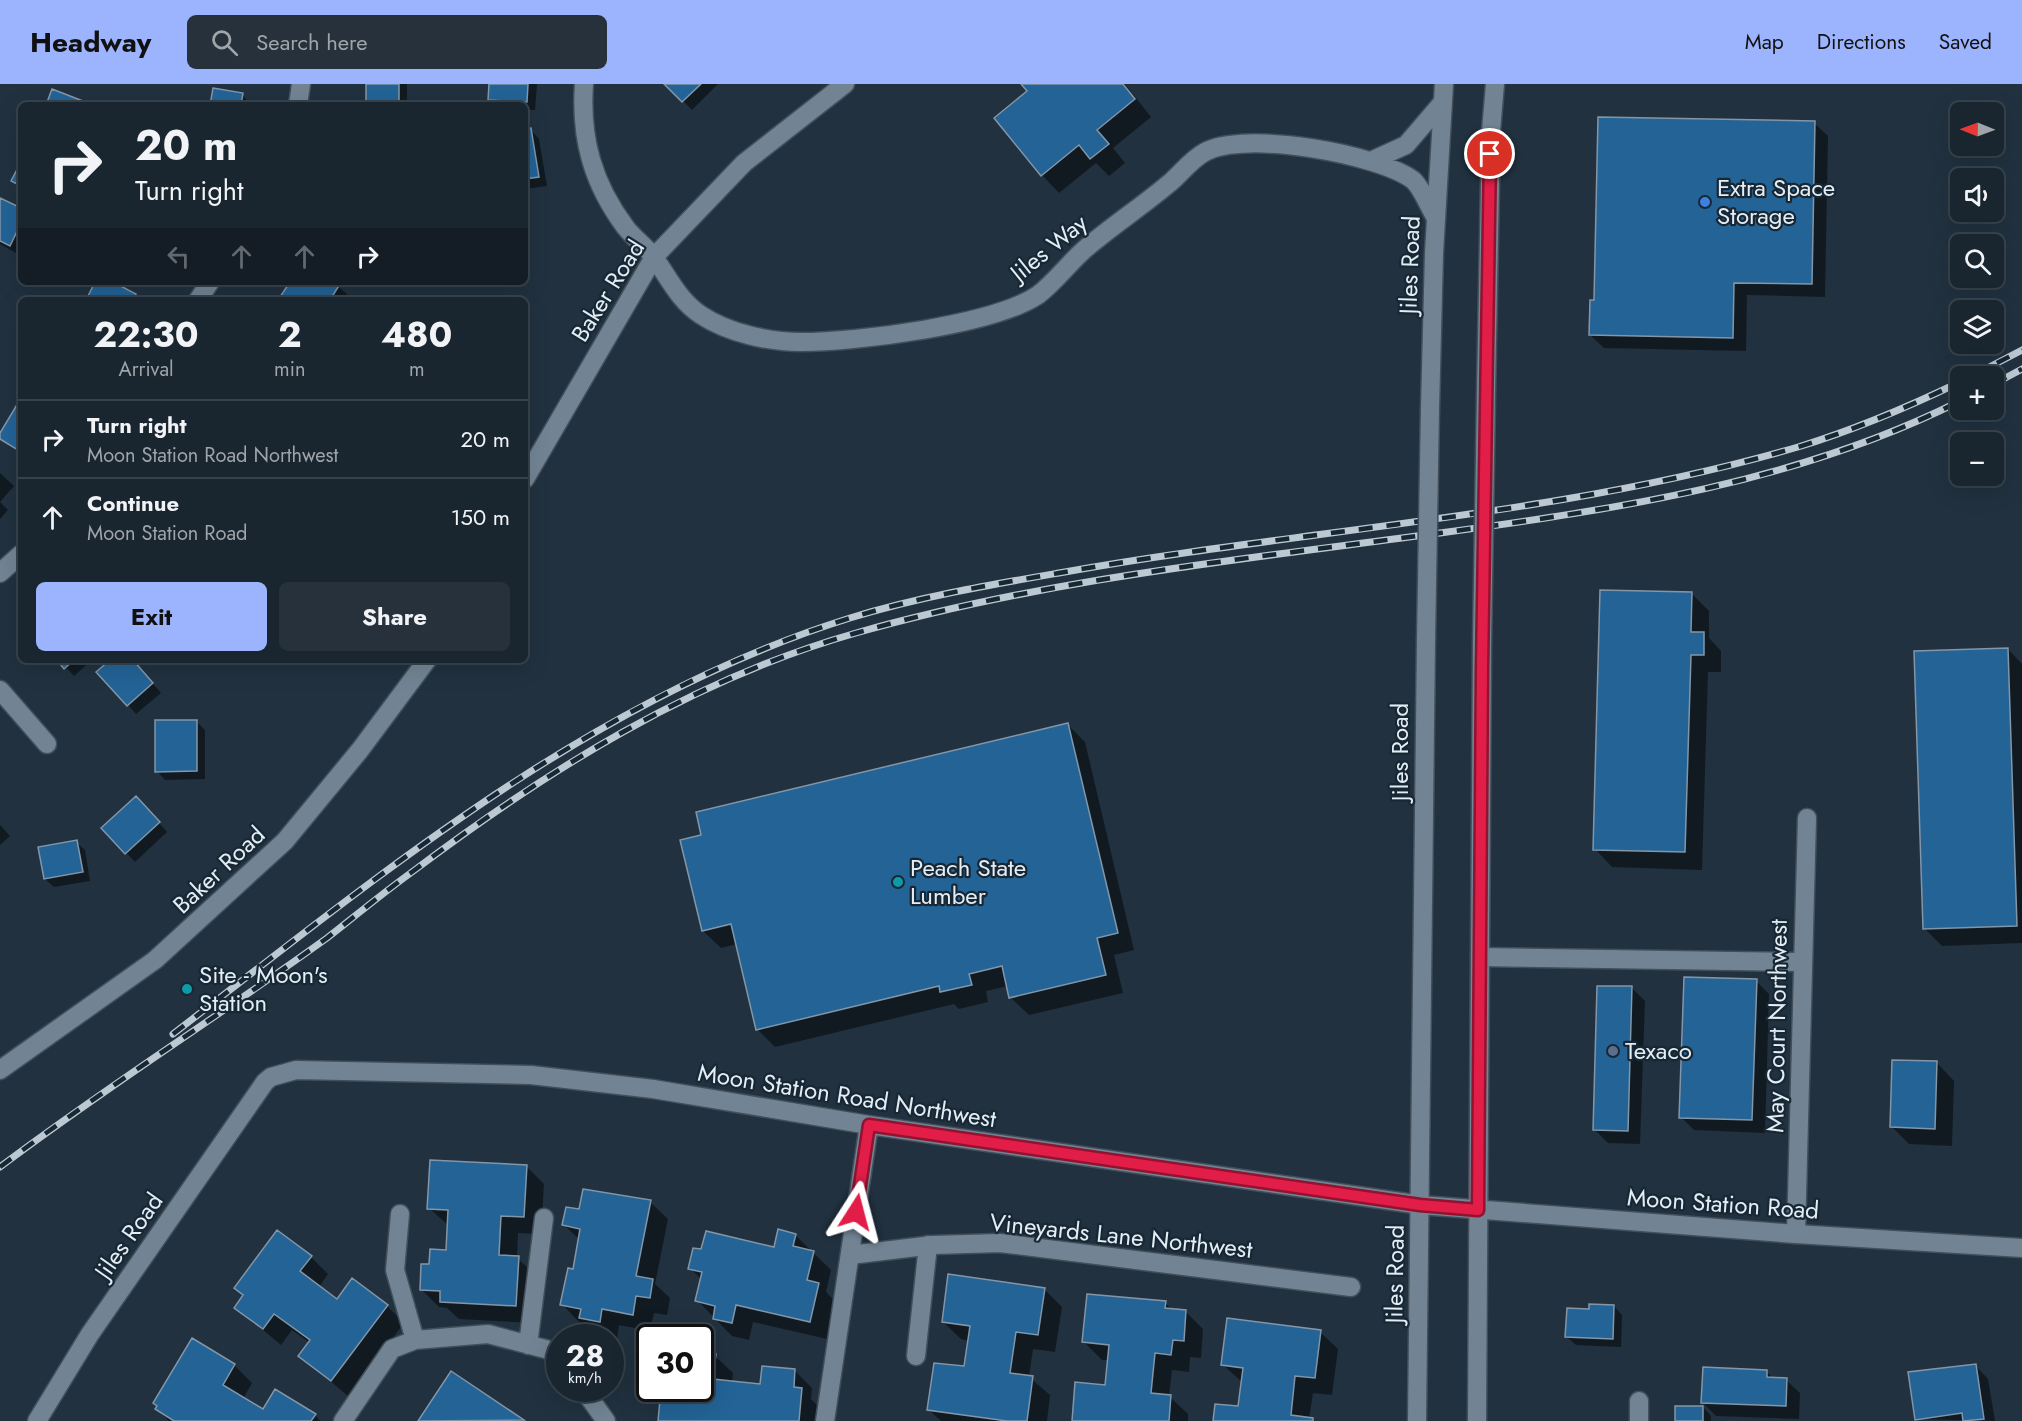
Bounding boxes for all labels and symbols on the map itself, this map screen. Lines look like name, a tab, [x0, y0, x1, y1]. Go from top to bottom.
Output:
north arrow	[1950, 102, 2004, 156]
pin	[1464, 128, 1515, 179]
place label: Extra Space Storage	[1717, 170, 1835, 233]
marker: Extra Space Storage	[1698, 195, 1712, 209]
street label: Jiles Way	[1000, 205, 1095, 291]
street label: Jiles Road	[1390, 215, 1429, 318]
street label: Baker Road	[562, 233, 653, 349]
street label: Jiles Road	[1382, 703, 1417, 804]
street label: Baker Road	[165, 818, 273, 922]
place label: Peach State Lumber	[910, 850, 1026, 913]
marker: Peach State Lumber	[891, 875, 905, 889]
street label: May Court Northwest	[1757, 919, 1796, 1133]
place label: Site - Moon's Station	[199, 957, 328, 1020]
marker: Site - Moon's Station	[180, 982, 194, 996]
place label: Texaco	[1625, 1033, 1692, 1068]
marker: Texaco	[1606, 1044, 1620, 1058]
street label: Moon Station Road Northwest	[695, 1055, 999, 1136]
street label: Moon Station Road	[1626, 1179, 1820, 1228]
position arrow	[824, 1180, 888, 1244]
street label: Jiles Road	[84, 1185, 171, 1289]
street label: Vineyards Lane Northwest	[988, 1204, 1254, 1267]
street label: Jiles Road	[1376, 1224, 1413, 1327]
speed limit sign: 30	[636, 1324, 714, 1402]

